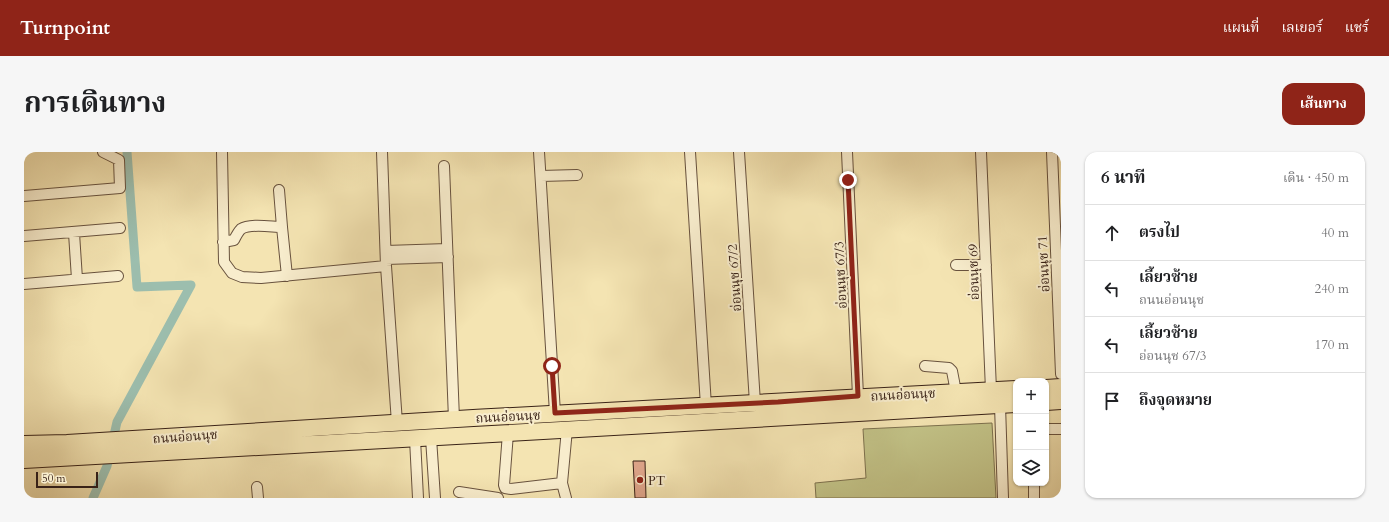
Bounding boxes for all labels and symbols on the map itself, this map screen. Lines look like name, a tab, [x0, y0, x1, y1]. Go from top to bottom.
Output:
route end	[839, 171, 857, 189]
street label: อ่อนนุช 71	[1034, 235, 1054, 293]
street label: อ่อนนุช 67/3	[830, 241, 852, 309]
street label: อ่อนนุช 67/2	[724, 243, 746, 312]
street label: อ่อนนุช 69	[964, 243, 984, 301]
route start	[543, 357, 561, 375]
street label: ถนนอ่อนนุช	[870, 384, 936, 406]
street label: ถนนอ่อนนุช	[475, 406, 541, 428]
street label: ถนนอ่อนนุช	[152, 426, 218, 448]
scale bar	[36, 470, 98, 489]
place label: PT	[648, 472, 666, 490]
marker: PT	[635, 475, 645, 485]

